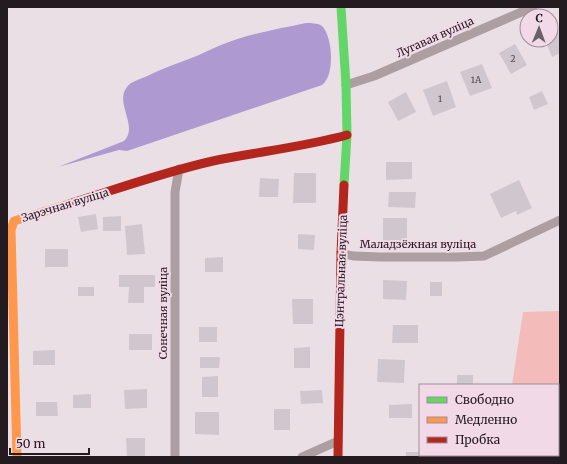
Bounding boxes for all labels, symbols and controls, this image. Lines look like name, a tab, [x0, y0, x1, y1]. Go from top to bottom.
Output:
north arrow	[519, 8, 559, 48]
text: С	[535, 11, 543, 25]
street label: Лугавая вуліца	[394, 14, 476, 60]
house number: 2	[510, 53, 516, 64]
house number: 1А	[471, 74, 482, 85]
house number: 1	[438, 93, 442, 104]
street label: Зарэчная вуліца	[20, 185, 110, 225]
street label: Цэнтральная вуліца	[332, 214, 350, 328]
street label: Маладзёжная вуліца	[360, 237, 476, 251]
street label: Сонечная вуліца	[156, 267, 170, 359]
legend	[419, 384, 559, 456]
text: Свободно	[455, 392, 514, 407]
text: Медленно	[455, 412, 517, 427]
scale bar	[10, 430, 89, 456]
text: Пробка	[455, 432, 501, 447]
text: 50 m	[16, 436, 45, 451]

